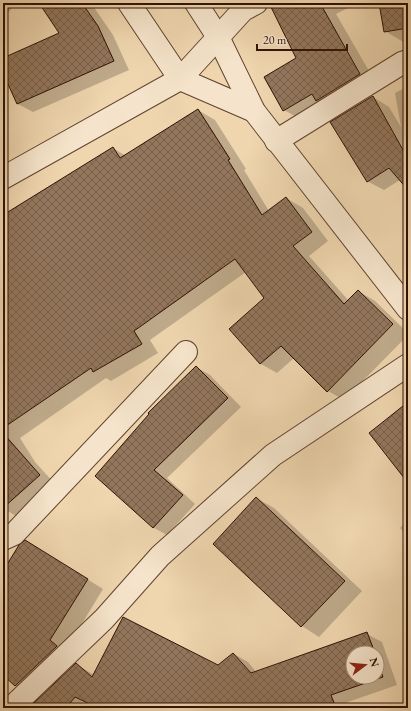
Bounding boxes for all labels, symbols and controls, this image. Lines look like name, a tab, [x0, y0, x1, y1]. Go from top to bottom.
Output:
scale bar	[257, 26, 347, 52]
text: 20 m	[263, 32, 287, 48]
north arrow	[345, 645, 385, 685]
text: N	[367, 656, 383, 669]

